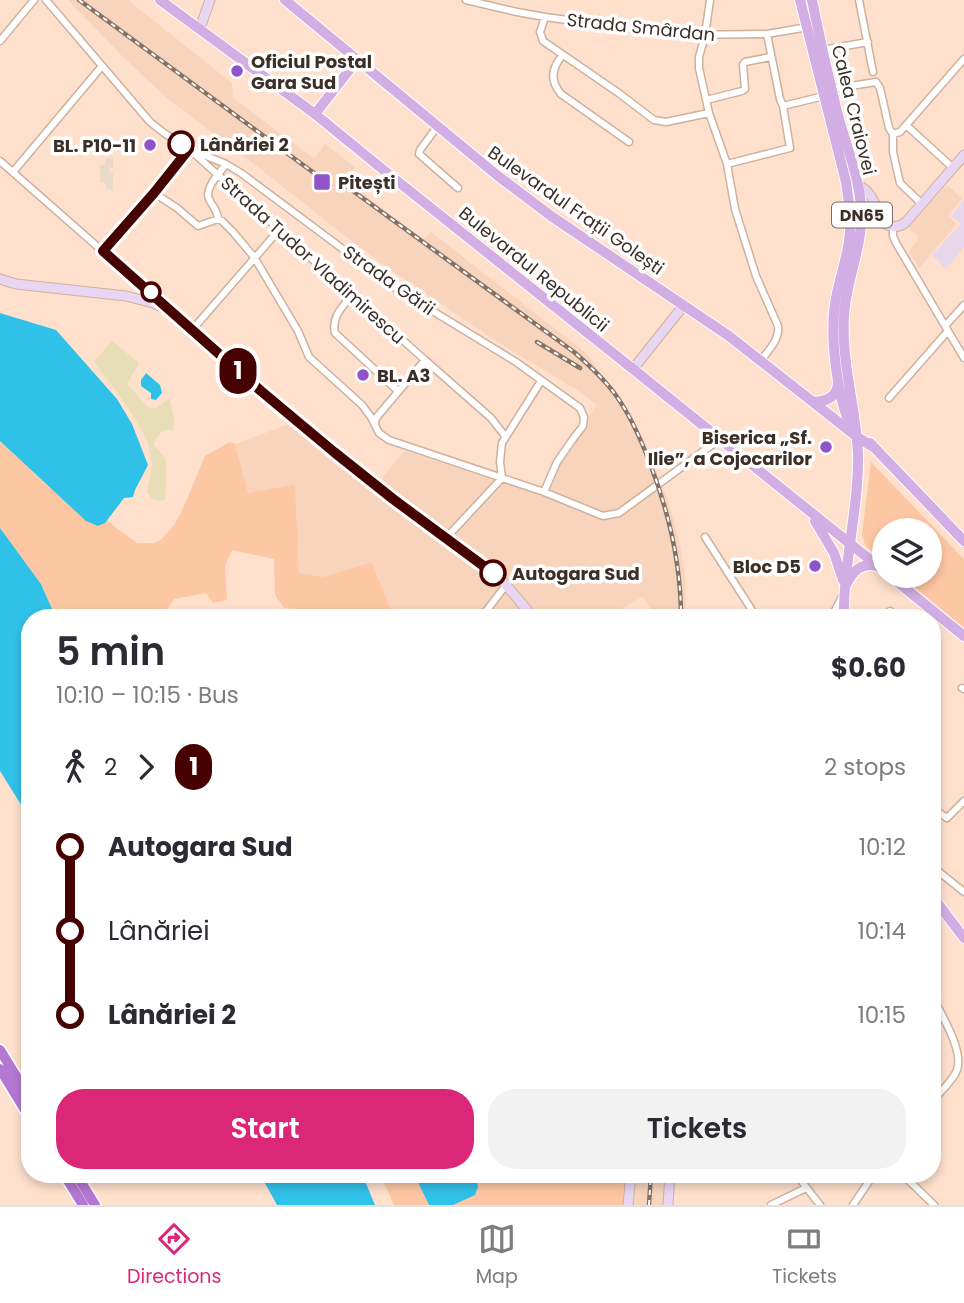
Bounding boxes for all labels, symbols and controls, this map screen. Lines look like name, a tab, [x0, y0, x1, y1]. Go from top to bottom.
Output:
street label: Strada Smârdan	[566, 7, 716, 47]
street label: Calea Craiovei	[826, 42, 882, 178]
place label: Oficiul Postal Gara Sud	[251, 49, 372, 95]
marker: Oficiul Postal Gara Sud	[229, 63, 245, 79]
marker: Lânăriei 2	[168, 131, 194, 157]
place label: Lânăriei 2	[200, 132, 289, 157]
place label: BL. P10-11	[53, 133, 136, 158]
marker: BL. P10-11	[142, 137, 158, 153]
street label: Bulevardul Frații Golești	[483, 140, 669, 280]
place label: Pitești	[338, 170, 396, 195]
street label: Strada Tudor Vladimirescu	[216, 171, 410, 349]
marker: Pitești	[312, 172, 332, 192]
street label: Bulevardul Republicii	[454, 201, 614, 337]
road number: DN65	[832, 202, 892, 228]
street label: Strada Gării	[338, 239, 440, 321]
unlabelled marker	[141, 282, 161, 302]
line badge: 1	[215, 348, 261, 394]
text: 1	[233, 354, 243, 387]
place label: BL. A3	[377, 363, 431, 388]
marker: BL. A3	[355, 367, 371, 383]
place label: Biserica „Sf. Ilie”, a Cojocarilor	[648, 425, 812, 471]
marker: Biserica „Sf. Ilie”, a Cojocarilor	[818, 439, 834, 455]
map controls	[872, 518, 942, 588]
button: layers	[872, 518, 942, 588]
place label: Bloc D5	[733, 554, 801, 579]
marker: Bloc D5	[807, 558, 823, 574]
marker: Autogara Sud	[480, 560, 506, 586]
place label: Autogara Sud	[512, 561, 640, 586]
text: 5 min	[56, 625, 165, 678]
text: $0.60	[831, 650, 906, 686]
text: 10:10 – 10:15 · Bus	[56, 679, 239, 711]
icon: walk	[56, 748, 94, 786]
icon: forward	[127, 748, 165, 786]
text: 1	[189, 750, 198, 783]
text: 2	[104, 751, 117, 783]
text: 2 stops	[824, 751, 906, 783]
text: Autogara Sud	[108, 829, 293, 865]
text: 10:12	[859, 831, 906, 863]
text: Lânăriei	[108, 913, 210, 949]
text: 10:14	[857, 915, 906, 947]
text: Lânăriei 2	[108, 997, 236, 1033]
text: 10:15	[857, 999, 906, 1031]
button: Start	[56, 1089, 474, 1169]
button: Tickets	[488, 1089, 906, 1169]
tab: Directions	[127, 1220, 221, 1291]
tab: Map	[476, 1220, 518, 1291]
tab: Tickets	[772, 1220, 837, 1291]

